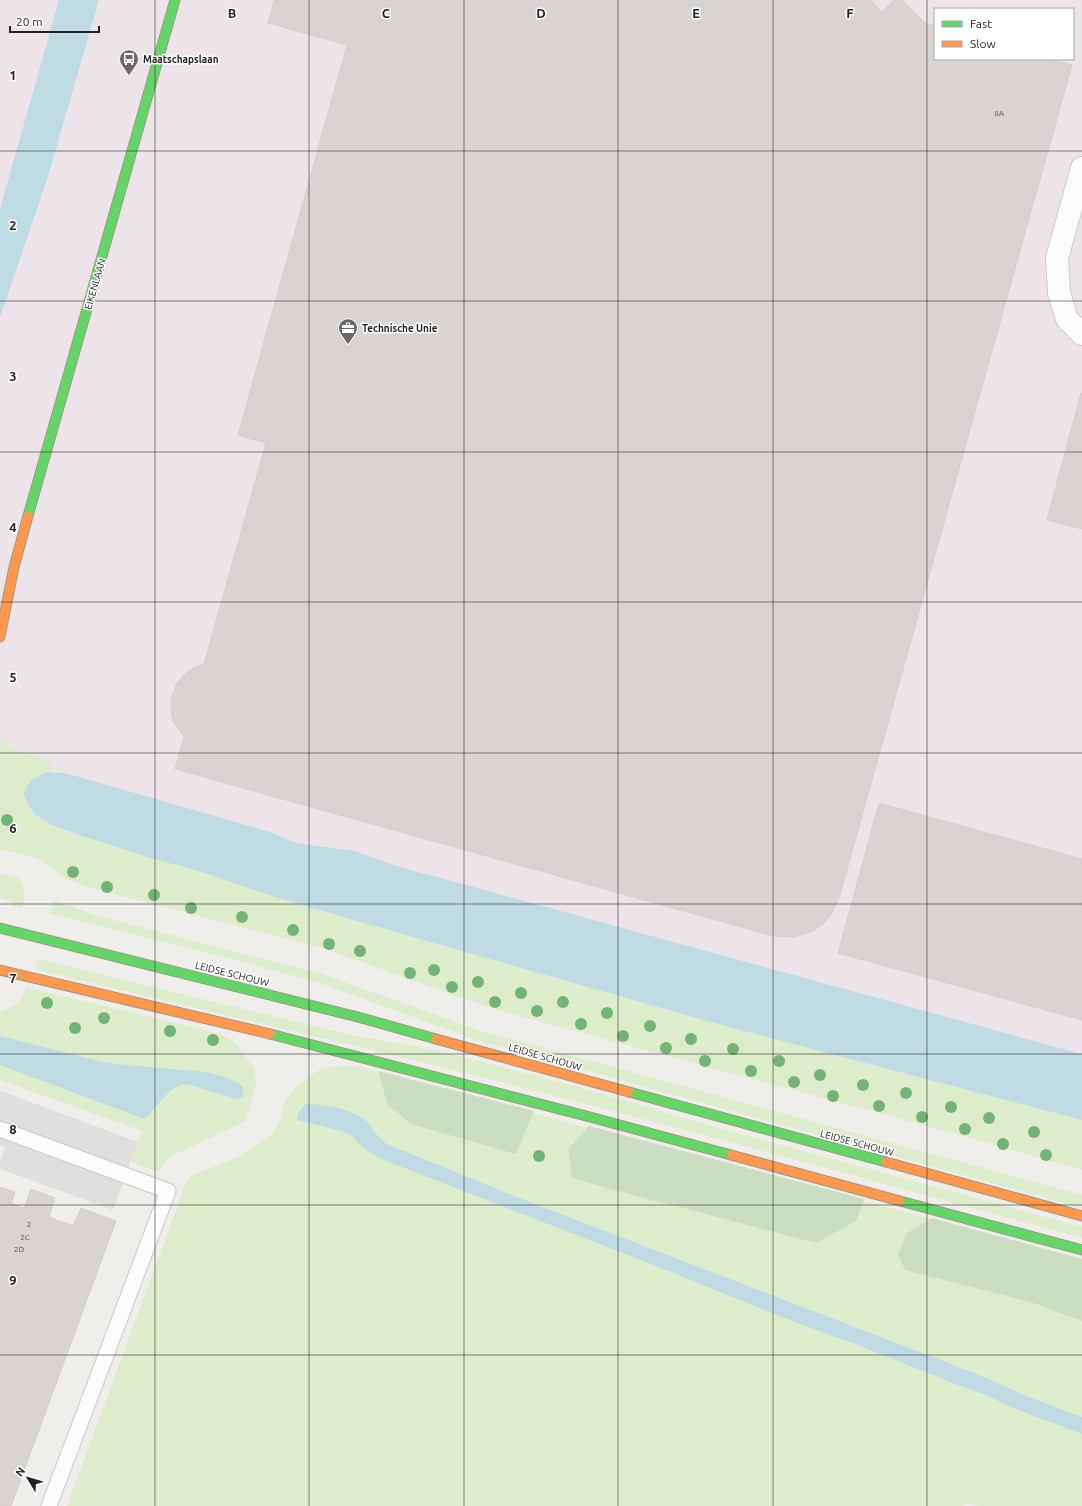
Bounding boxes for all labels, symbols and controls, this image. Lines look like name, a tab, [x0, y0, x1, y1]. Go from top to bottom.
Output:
text: B	[228, 6, 237, 20]
text: C	[382, 6, 391, 20]
text: D	[536, 6, 546, 20]
text: E	[692, 6, 700, 20]
text: F	[846, 6, 854, 20]
scale bar	[10, 8, 99, 34]
legend	[934, 8, 1074, 60]
text: 20 m	[16, 15, 43, 28]
text: Fast	[970, 17, 992, 30]
text: Slow	[970, 37, 996, 50]
bus stop icon: Maatschapslaan	[118, 48, 140, 76]
place label: Maatschapslaan	[143, 54, 219, 65]
text: 1	[9, 68, 17, 82]
house number: 8A	[994, 109, 1005, 118]
text: 2	[9, 218, 17, 232]
street label: EIKENLAAN	[82, 257, 108, 311]
office icon: Technische Unie	[337, 317, 359, 345]
place label: Technische Unie	[362, 323, 438, 334]
text: 3	[9, 369, 17, 383]
text: 4	[9, 520, 17, 534]
text: 5	[9, 670, 17, 684]
text: 6	[9, 821, 17, 835]
street label: LEIDSE SCHOUW	[194, 960, 270, 988]
text: 7	[9, 971, 17, 985]
street label: LEIDSE SCHOUW	[507, 1041, 583, 1073]
text: 8	[9, 1122, 17, 1136]
street label: LEIDSE SCHOUW	[819, 1128, 895, 1158]
house number: 2	[27, 1220, 31, 1229]
house number: 2C	[20, 1233, 30, 1242]
house number: 2D	[14, 1245, 24, 1254]
text: 9	[9, 1273, 17, 1287]
north arrow	[8, 1458, 48, 1498]
text: N	[13, 1465, 27, 1479]

